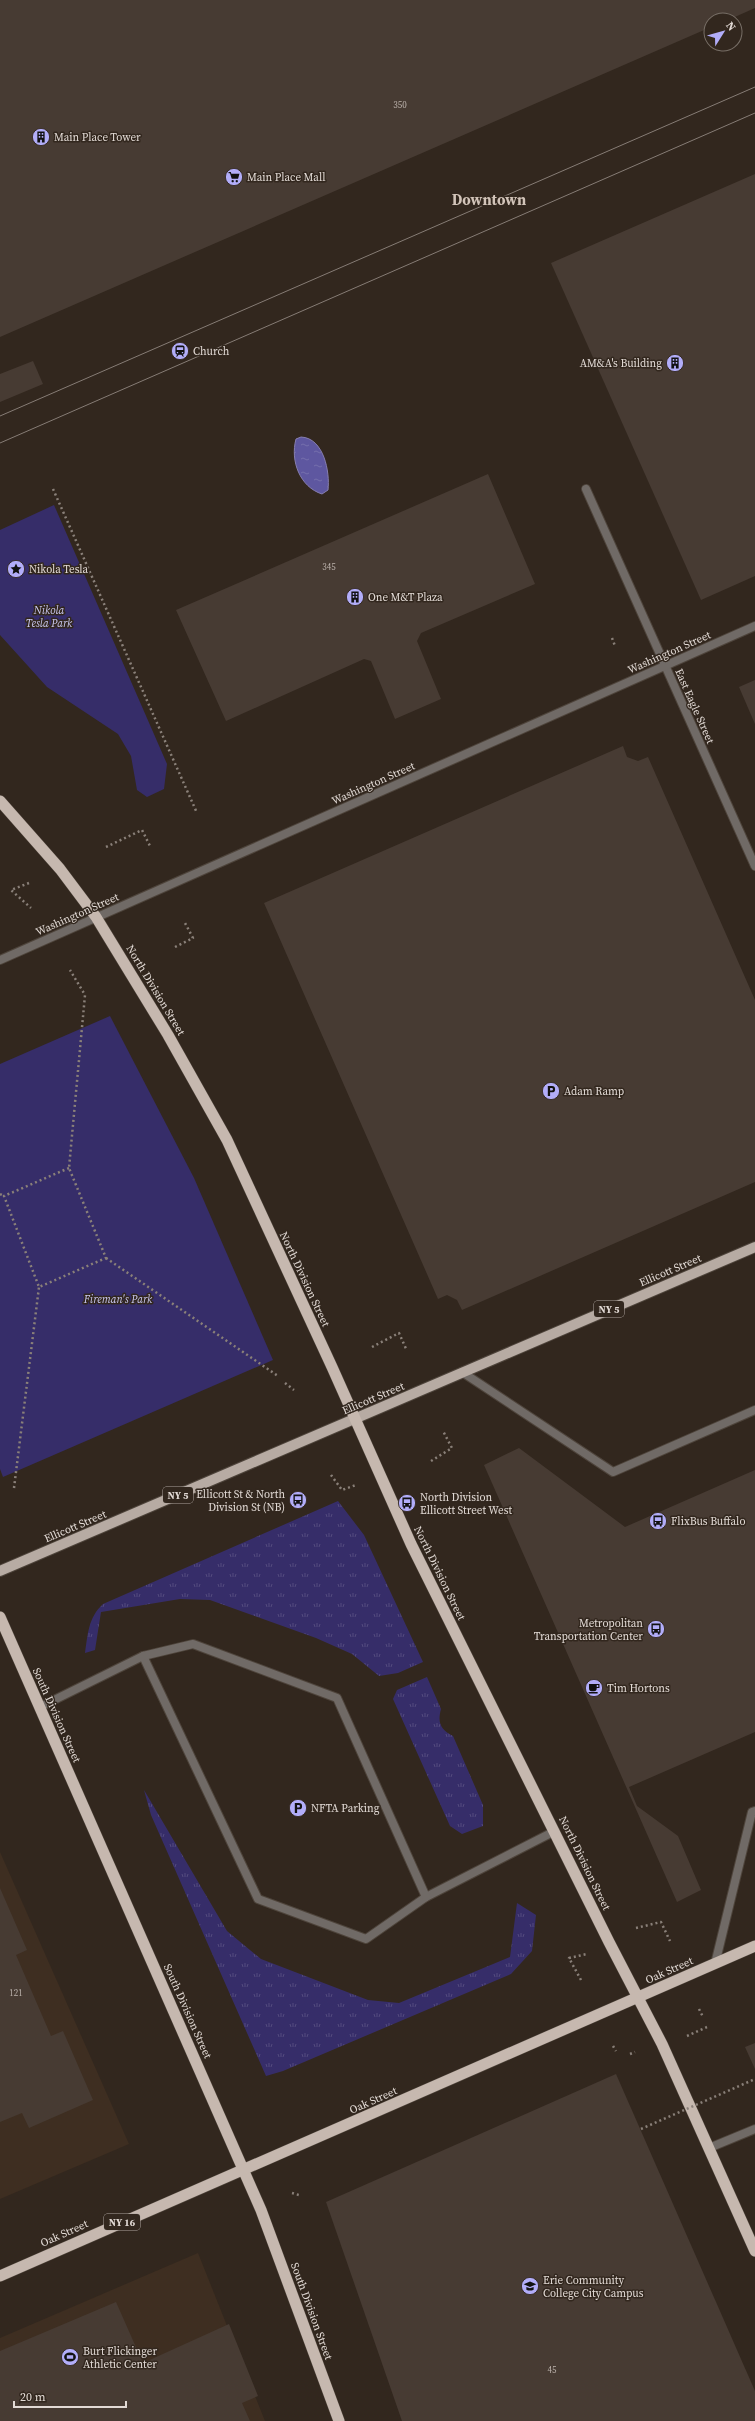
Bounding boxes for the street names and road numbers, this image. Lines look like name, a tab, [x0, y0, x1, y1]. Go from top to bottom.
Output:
street label: Washington Street	[625, 627, 714, 678]
street label: East Eagle Street	[671, 666, 718, 747]
street label: Washington Street	[329, 758, 418, 809]
street label: Washington Street	[33, 889, 122, 940]
street label: North Division Street	[123, 942, 189, 1039]
street label: North Division Street	[276, 1229, 333, 1329]
street label: Ellicott Street	[637, 1250, 704, 1290]
road number: NY 5	[594, 1301, 624, 1317]
street label: Ellicott Street	[340, 1378, 407, 1418]
road number: NY 5	[163, 1487, 193, 1503]
street label: Ellicott Street	[42, 1506, 109, 1546]
street label: North Division Street	[410, 1524, 469, 1623]
street label: South Division Street	[29, 1665, 84, 1765]
street label: North Division Street	[555, 1814, 614, 1913]
street label: Oak Street	[643, 1953, 696, 1988]
street label: South Division Street	[160, 1961, 215, 2061]
street label: Oak Street	[347, 2083, 400, 2118]
road number: NY 16	[104, 2214, 140, 2230]
street label: Oak Street	[38, 2216, 91, 2251]
street label: South Division Street	[287, 2261, 336, 2362]

